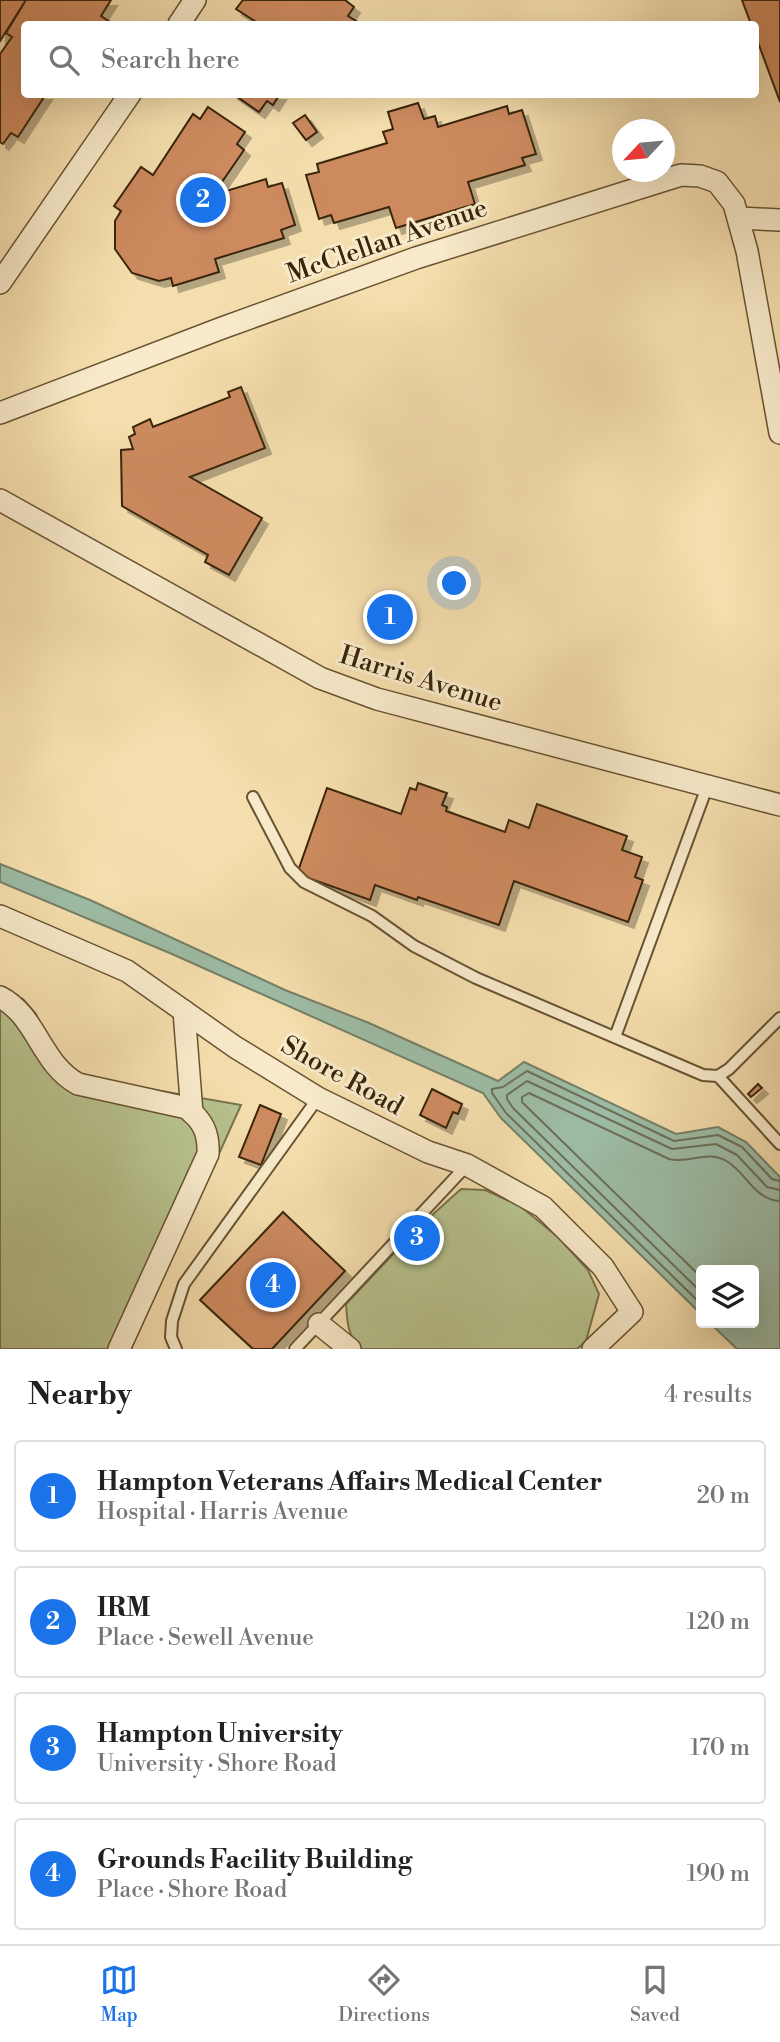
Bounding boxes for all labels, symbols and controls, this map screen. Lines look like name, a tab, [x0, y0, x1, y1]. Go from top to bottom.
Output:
search box	[21, 21, 759, 98]
icon: search	[45, 41, 83, 79]
text: Search here	[101, 44, 240, 76]
north arrow	[612, 119, 675, 182]
pin: 2	[180, 174, 226, 226]
street label: McClellan Avenue	[283, 192, 491, 290]
your location	[437, 566, 471, 600]
pin: 1	[367, 591, 413, 643]
street label: Harris Avenue	[336, 639, 506, 719]
street label: Shore Road	[275, 1029, 409, 1123]
pin: 3	[394, 1212, 440, 1264]
pin: 4	[250, 1259, 296, 1311]
map controls	[696, 1265, 759, 1328]
button: layers	[696, 1265, 759, 1328]
text: Nearby	[28, 1376, 132, 1414]
text: 4 results	[664, 1381, 752, 1409]
text: Hampton Veterans Affairs Medical Center	[97, 1466, 602, 1498]
text: 1	[47, 1482, 59, 1510]
text: 20 m	[697, 1482, 750, 1510]
text: Hospital · Harris Avenue	[97, 1498, 348, 1526]
text: IRM	[97, 1592, 150, 1624]
text: 2	[46, 1608, 60, 1636]
text: 120 m	[686, 1608, 750, 1636]
text: Place · Sewell Avenue	[97, 1624, 314, 1652]
text: Hampton University	[97, 1718, 343, 1750]
text: 3	[46, 1734, 60, 1762]
text: 170 m	[690, 1734, 750, 1762]
text: University · Shore Road	[97, 1750, 337, 1778]
text: Grounds Facility Building	[97, 1844, 412, 1876]
text: 4	[45, 1860, 61, 1888]
text: 190 m	[687, 1860, 750, 1888]
text: Place · Shore Road	[97, 1876, 287, 1904]
tab: Map	[100, 1961, 138, 2027]
tab: Directions	[338, 1961, 430, 2027]
tab: Saved	[630, 1961, 680, 2027]

